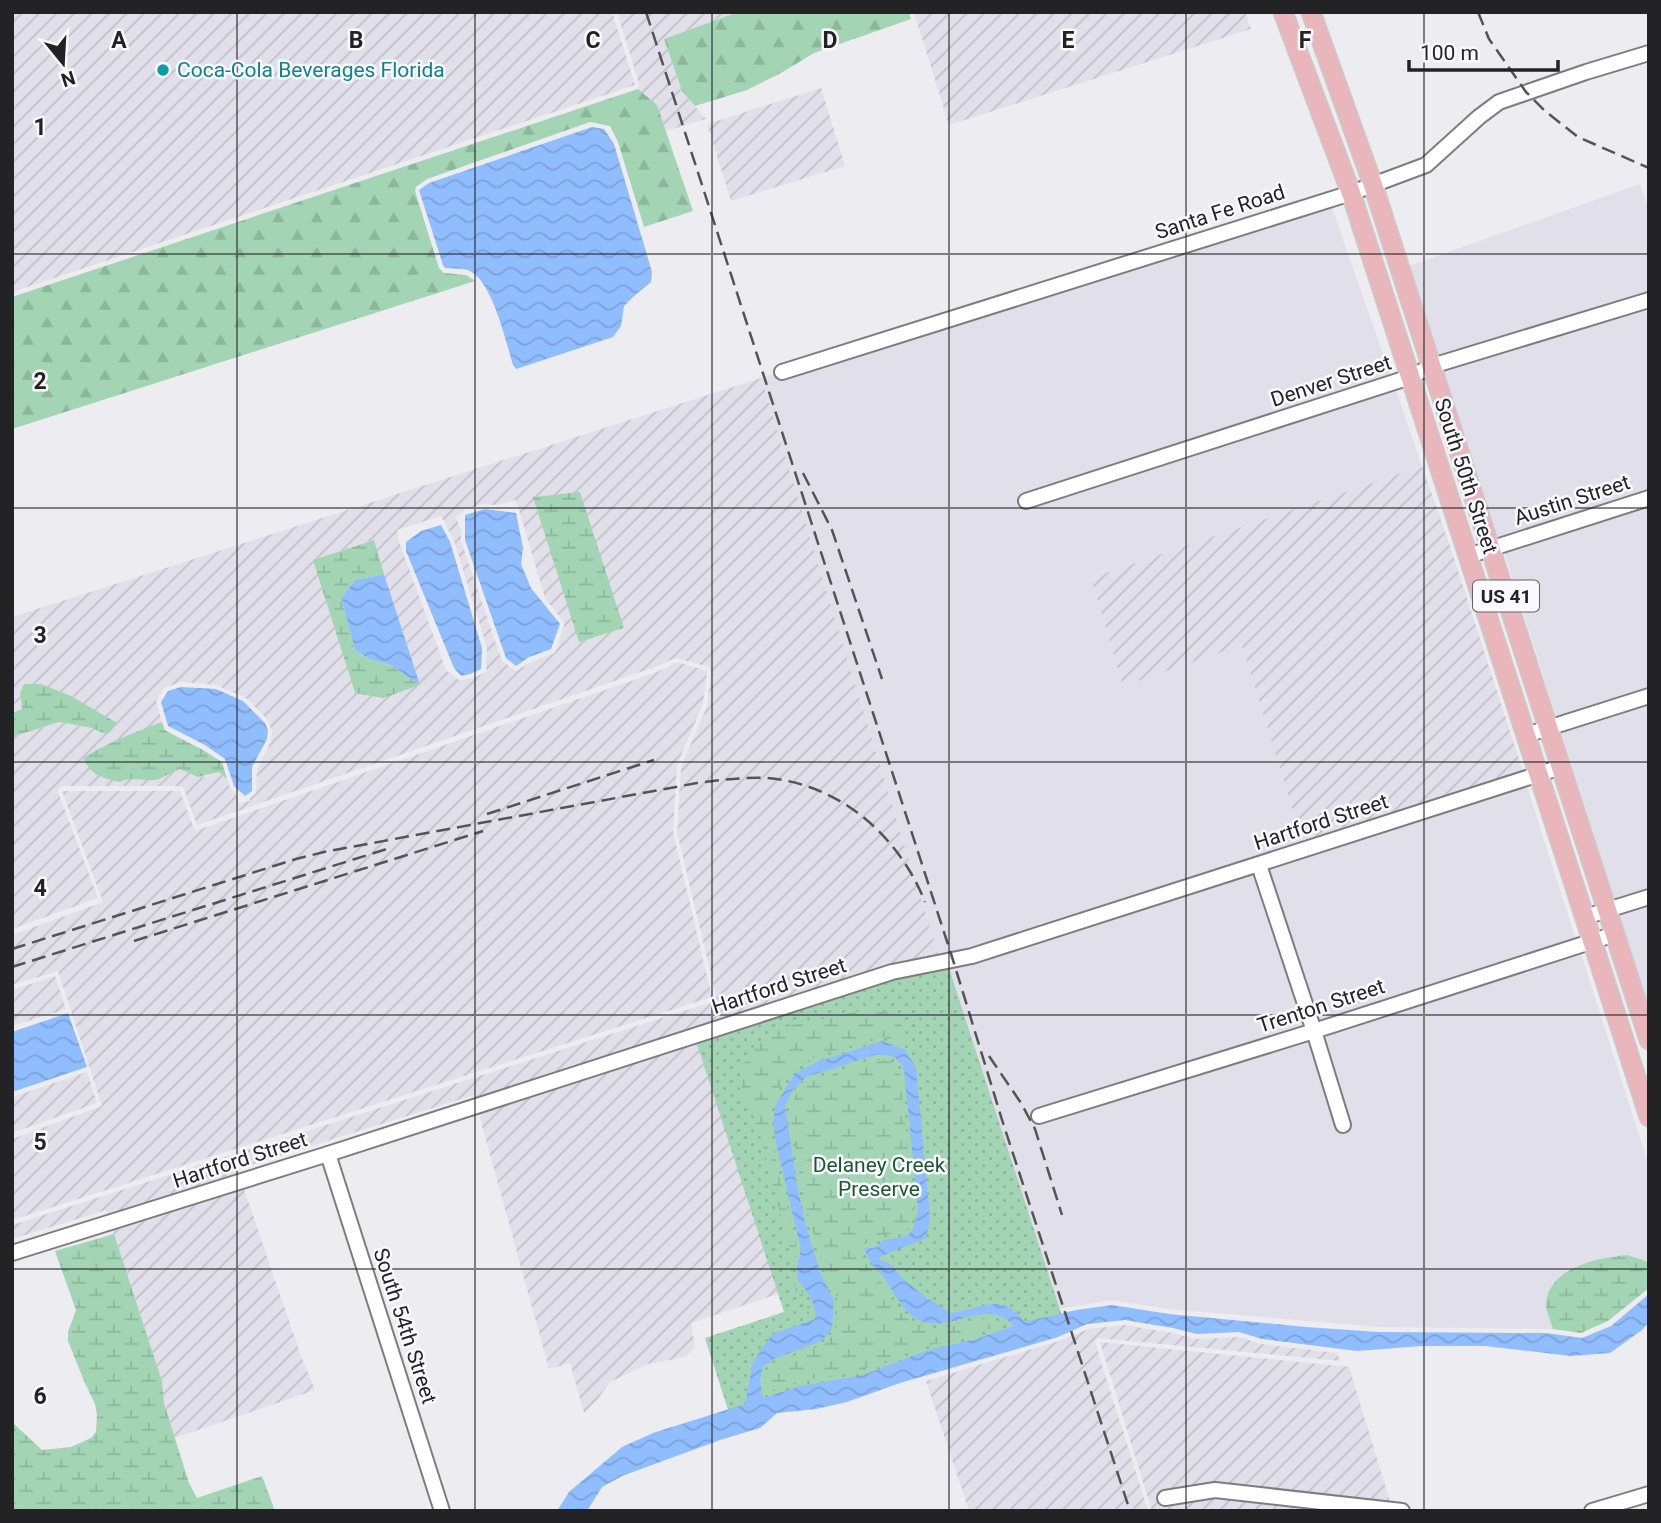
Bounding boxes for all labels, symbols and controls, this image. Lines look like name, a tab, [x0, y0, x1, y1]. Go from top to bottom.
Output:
text: A	[111, 27, 127, 54]
text: B	[349, 27, 363, 54]
text: C	[585, 27, 601, 54]
text: D	[823, 27, 837, 54]
text: E	[1062, 27, 1075, 54]
text: F	[1299, 27, 1312, 54]
north arrow	[28, 28, 98, 98]
scale bar	[1409, 28, 1558, 72]
text: 100 m	[1420, 41, 1479, 65]
place label: Coca-Cola Beverages Florida	[177, 58, 445, 82]
marker: Coca-Cola Beverages Florida	[155, 62, 171, 78]
text: N	[58, 66, 78, 92]
text: 1	[33, 114, 47, 141]
street label: Santa Fe Road	[1152, 180, 1288, 244]
street label: Denver Street	[1268, 350, 1394, 412]
text: 2	[33, 368, 47, 395]
street label: South 50th Street	[1430, 395, 1503, 557]
street label: Austin Street	[1511, 470, 1633, 530]
road number: US 41	[1473, 580, 1539, 611]
text: 3	[33, 622, 47, 649]
street label: Hartford Street	[1251, 789, 1391, 855]
text: 4	[33, 875, 47, 902]
street label: Hartford Street	[709, 953, 849, 1019]
street label: Trenton Street	[1254, 974, 1388, 1038]
street label: Hartford Street	[170, 1127, 310, 1193]
text: 5	[33, 1129, 47, 1156]
park label: Delaney Creek Preserve	[813, 1153, 946, 1201]
street label: South 54th Street	[369, 1245, 442, 1407]
text: 6	[33, 1383, 47, 1410]

